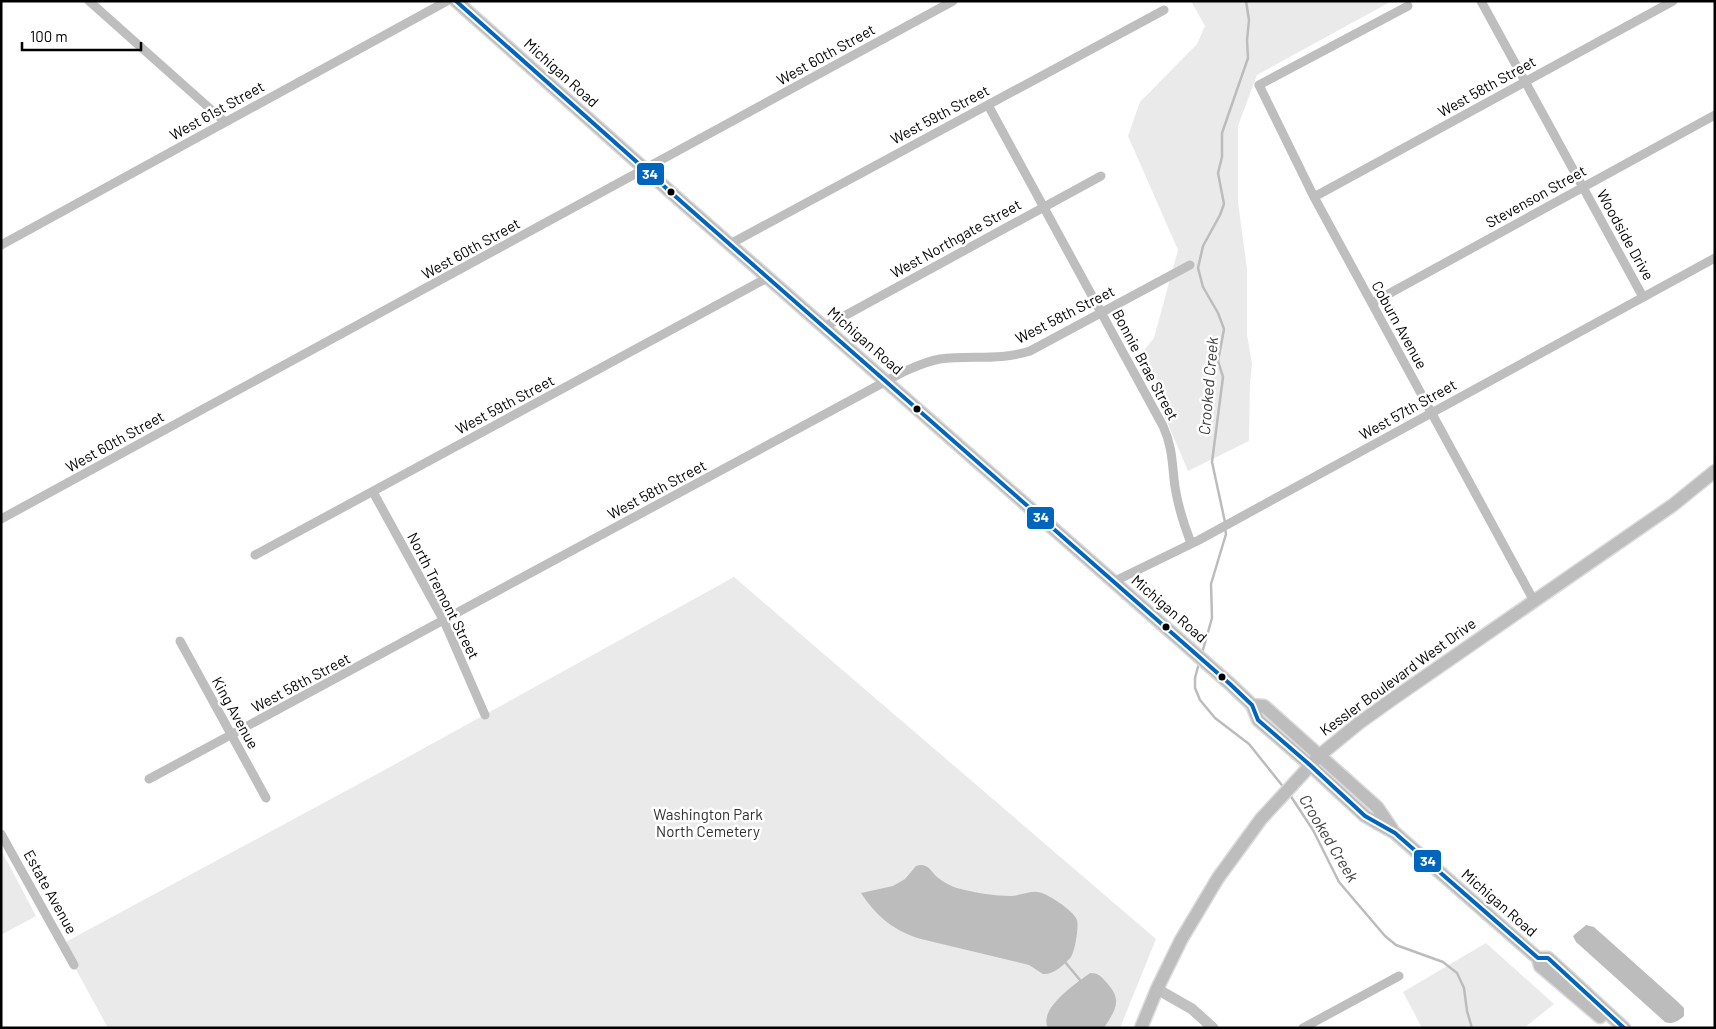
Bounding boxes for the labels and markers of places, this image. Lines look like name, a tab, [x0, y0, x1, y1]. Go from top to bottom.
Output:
unlabelled marker	[666, 187, 676, 197]
unlabelled marker	[912, 404, 922, 414]
unlabelled marker	[1161, 622, 1171, 632]
unlabelled marker	[1217, 672, 1227, 682]

